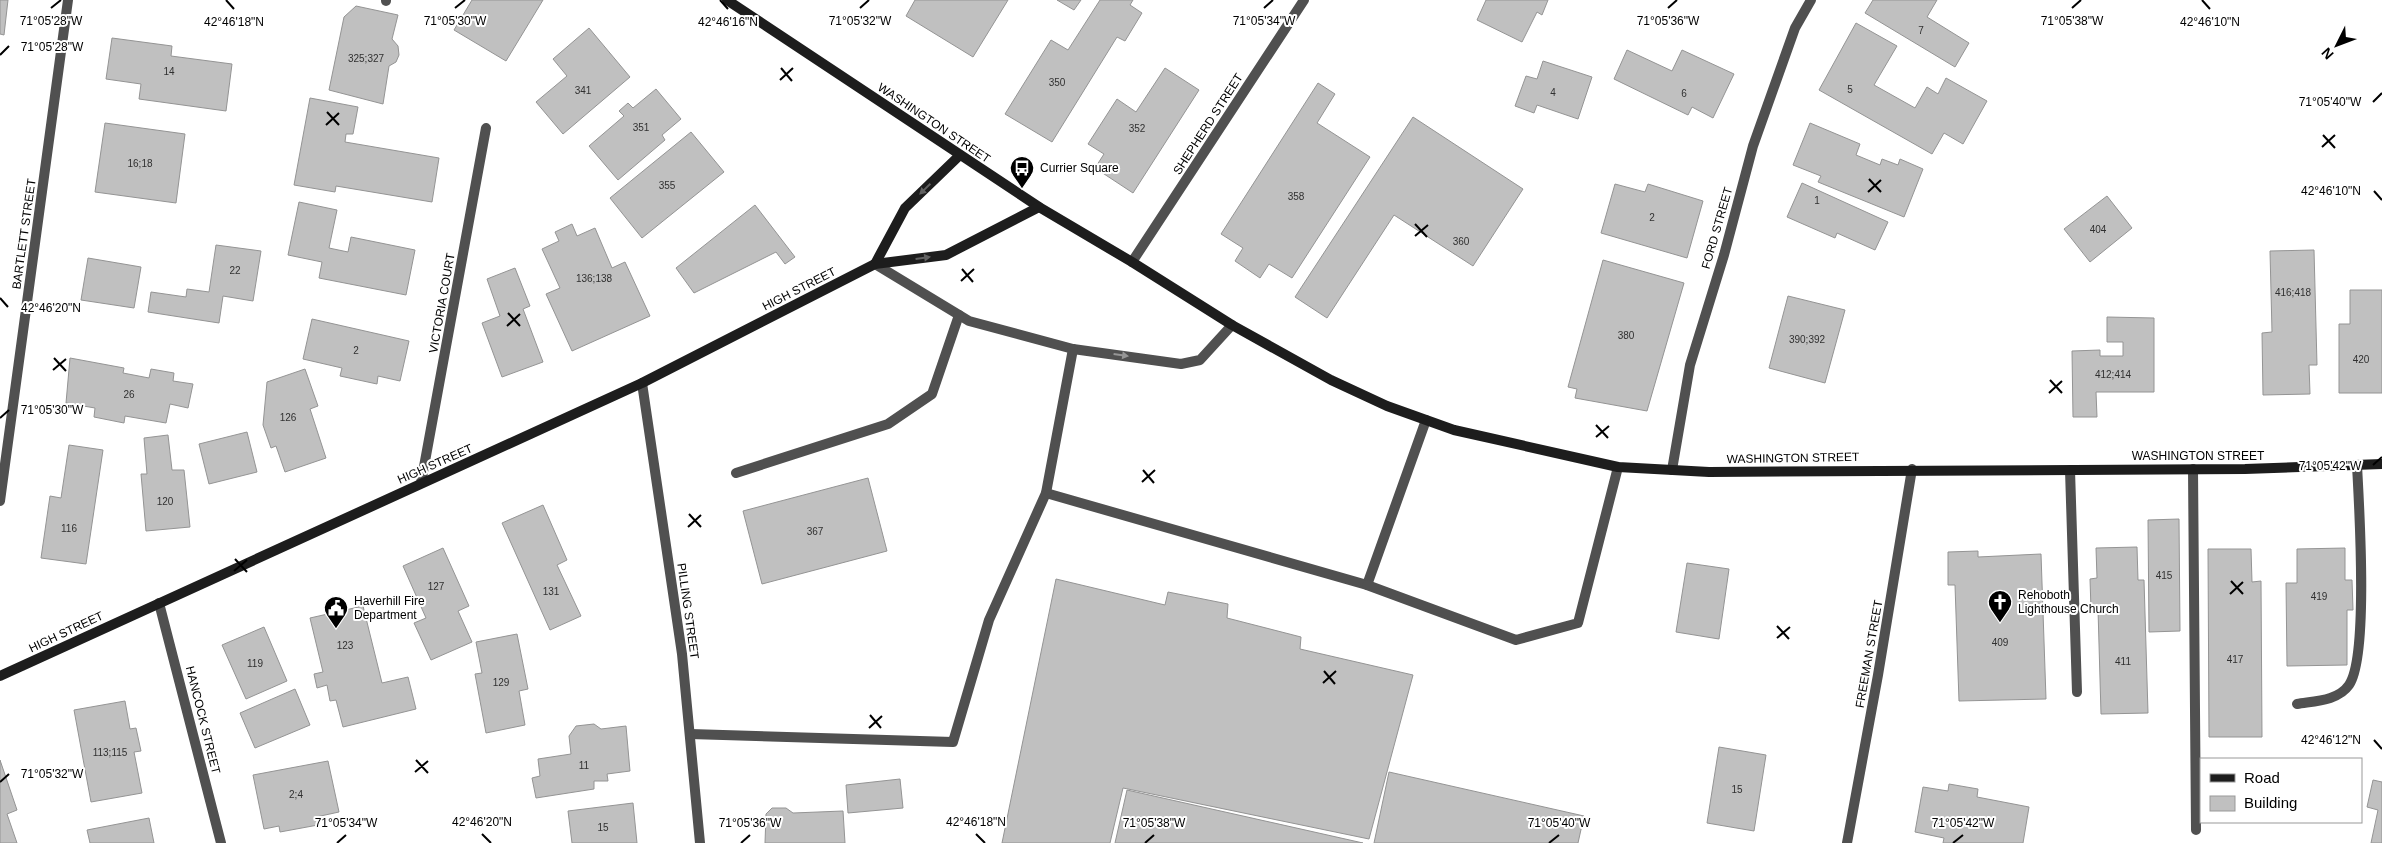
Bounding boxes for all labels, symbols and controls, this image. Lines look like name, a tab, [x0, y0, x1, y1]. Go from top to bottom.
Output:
text: 71°05'28"W	[20, 14, 83, 28]
text: 71°05'30"W	[424, 14, 487, 28]
text: 71°05'32"W	[829, 14, 892, 28]
text: 71°05'34"W	[1233, 14, 1296, 28]
text: 71°05'36"W	[1637, 14, 1700, 28]
text: 71°05'38"W	[2041, 14, 2104, 28]
text: 42°46'18"N	[204, 15, 264, 29]
text: 42°46'16"N	[698, 15, 758, 29]
text: 42°46'10"N	[2180, 15, 2240, 29]
north arrow	[2312, 20, 2362, 70]
house number: 7	[1918, 25, 1924, 36]
text: 71°05'28"W	[21, 40, 84, 54]
text: N	[2318, 45, 2337, 63]
house number: 325;327	[348, 53, 385, 64]
house number: 14	[163, 66, 175, 77]
street label: SHEPHERD STREET	[1170, 70, 1246, 177]
house number: 350	[1049, 77, 1066, 88]
street label: WASHINGTON STREET	[875, 80, 993, 166]
house number: 5	[1847, 84, 1853, 95]
house number: 341	[575, 85, 592, 96]
house number: 4	[1550, 87, 1556, 98]
house number: 6	[1681, 88, 1687, 99]
text: 71°05'40"W	[2299, 95, 2362, 109]
house number: 351	[633, 122, 650, 133]
house number: 352	[1129, 123, 1146, 134]
bus stop icon: Currier Square	[1009, 155, 1035, 189]
house number: 16;18	[127, 158, 153, 169]
place label: Currier Square	[1040, 161, 1119, 175]
street label: BARTLETT STREET	[9, 177, 39, 290]
house number: 355	[659, 180, 676, 191]
one-way arrow	[919, 183, 931, 195]
text: 42°46'10"N	[2301, 184, 2361, 198]
street label: FORD STREET	[1699, 185, 1736, 271]
house number: 358	[1288, 191, 1305, 202]
house number: 1	[1814, 195, 1820, 206]
house number: 2	[1649, 212, 1655, 223]
house number: 404	[2090, 224, 2107, 235]
house number: 360	[1453, 236, 1470, 247]
street label: VICTORIA COURT	[426, 251, 458, 354]
one-way arrow	[916, 254, 932, 262]
street label: HIGH STREET	[760, 264, 839, 314]
house number: 22	[229, 265, 241, 276]
house number: 136;138	[576, 273, 613, 284]
house number: 416;418	[2275, 287, 2312, 298]
text: 42°46'20"N	[21, 301, 81, 315]
house number: 380	[1618, 330, 1635, 341]
house number: 390;392	[1789, 334, 1826, 345]
house number: 2	[353, 345, 359, 356]
one-way arrow	[1114, 351, 1130, 359]
house number: 420	[2353, 354, 2370, 365]
house number: 412;414	[2095, 369, 2132, 380]
house number: 26	[123, 389, 135, 400]
text: 71°05'30"W	[21, 403, 84, 417]
house number: 126	[280, 412, 297, 423]
street label: HIGH STREET	[395, 441, 475, 487]
street label: WASHINGTON STREET	[2132, 449, 2265, 463]
street label: WASHINGTON STREET	[1727, 450, 1860, 466]
text: 71°05'42"W	[2299, 459, 2362, 473]
house number: 120	[157, 496, 174, 507]
house number: 116	[61, 523, 77, 534]
house number: 367	[807, 526, 824, 537]
street label: PILLING STREET	[674, 562, 702, 661]
house number: 415	[2156, 570, 2173, 581]
house number: 127	[428, 581, 445, 592]
house number: 131	[543, 586, 560, 597]
place label: Rehoboth Lighthouse Church	[2018, 588, 2119, 616]
church icon: Rehoboth Lighthouse Church	[1987, 589, 2013, 623]
house number: 419	[2311, 591, 2328, 602]
place label: Haverhill Fire Department	[354, 594, 425, 622]
public building icon: Haverhill Fire Department	[323, 595, 349, 629]
street label: FREEMAN STREET	[1853, 598, 1886, 709]
street label: HIGH STREET	[26, 608, 106, 655]
house number: 409	[1992, 637, 2009, 648]
house number: 123	[337, 640, 354, 651]
house number: 417	[2227, 654, 2244, 665]
house number: 411	[2115, 656, 2131, 667]
house number: 119	[247, 658, 263, 669]
street label: HANCOCK STREET	[183, 665, 223, 776]
house number: 129	[493, 677, 510, 688]
text: 42°46'12"N	[2301, 733, 2361, 747]
house number: 113;115	[93, 747, 128, 758]
legend	[2200, 758, 2362, 823]
house number: 11	[579, 760, 590, 771]
text: 71°05'32"W	[21, 767, 84, 781]
text: Road	[2244, 769, 2280, 786]
house number: 15	[1731, 784, 1743, 795]
house number: 2;4	[289, 789, 303, 800]
text: Building	[2244, 794, 2297, 811]
text: 42°46'20"N	[452, 815, 512, 829]
text: 42°46'18"N	[946, 815, 1006, 829]
text: 71°05'34"W	[315, 816, 378, 830]
text: 71°05'36"W	[719, 816, 782, 830]
text: 71°05'38"W	[1123, 816, 1186, 830]
text: 71°05'40"W	[1528, 816, 1591, 830]
text: 71°05'42"W	[1932, 816, 1995, 830]
house number: 15	[597, 822, 609, 833]

